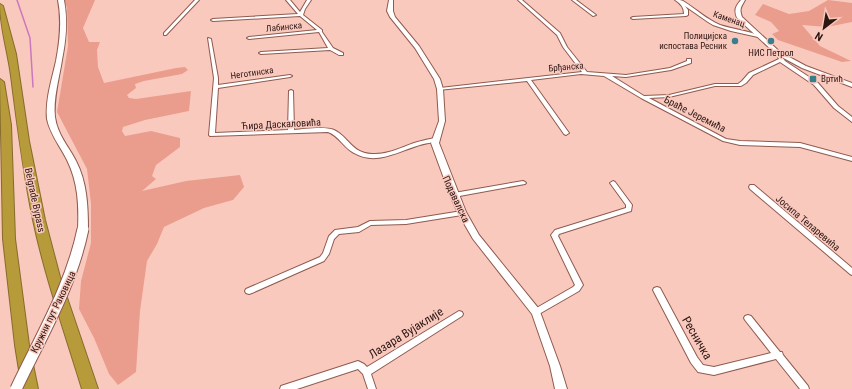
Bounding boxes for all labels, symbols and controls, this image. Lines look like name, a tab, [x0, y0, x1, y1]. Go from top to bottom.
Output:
north arrow	[804, 8, 844, 48]
street label: Каменац	[712, 9, 746, 29]
street label: Лабинска	[266, 20, 302, 34]
text: N	[813, 29, 825, 43]
place label: Полицијска испостава Ресник	[659, 31, 728, 51]
marker: Полицијска испостава Ресник	[730, 36, 740, 46]
marker: НИС Петрол	[766, 36, 776, 46]
place label: НИС Петрол	[748, 48, 794, 58]
street label: Брђанска	[548, 60, 584, 74]
street label: Неготинска	[230, 65, 274, 81]
marker: Вртић	[808, 74, 818, 84]
place label: Вртић	[821, 74, 843, 84]
street label: Браће Јеремића	[662, 94, 728, 134]
street label: Ћира Даскаловића	[241, 116, 321, 132]
street label: Belgrade Bypass	[23, 167, 47, 234]
street label: Подавалска	[440, 174, 472, 224]
street label: Јосипа Теларевића	[774, 193, 842, 253]
street label: Кружни пут Раковица	[28, 269, 78, 355]
street label: Лазара Вујаклије	[366, 304, 446, 361]
street label: Ресничка	[679, 314, 715, 362]

